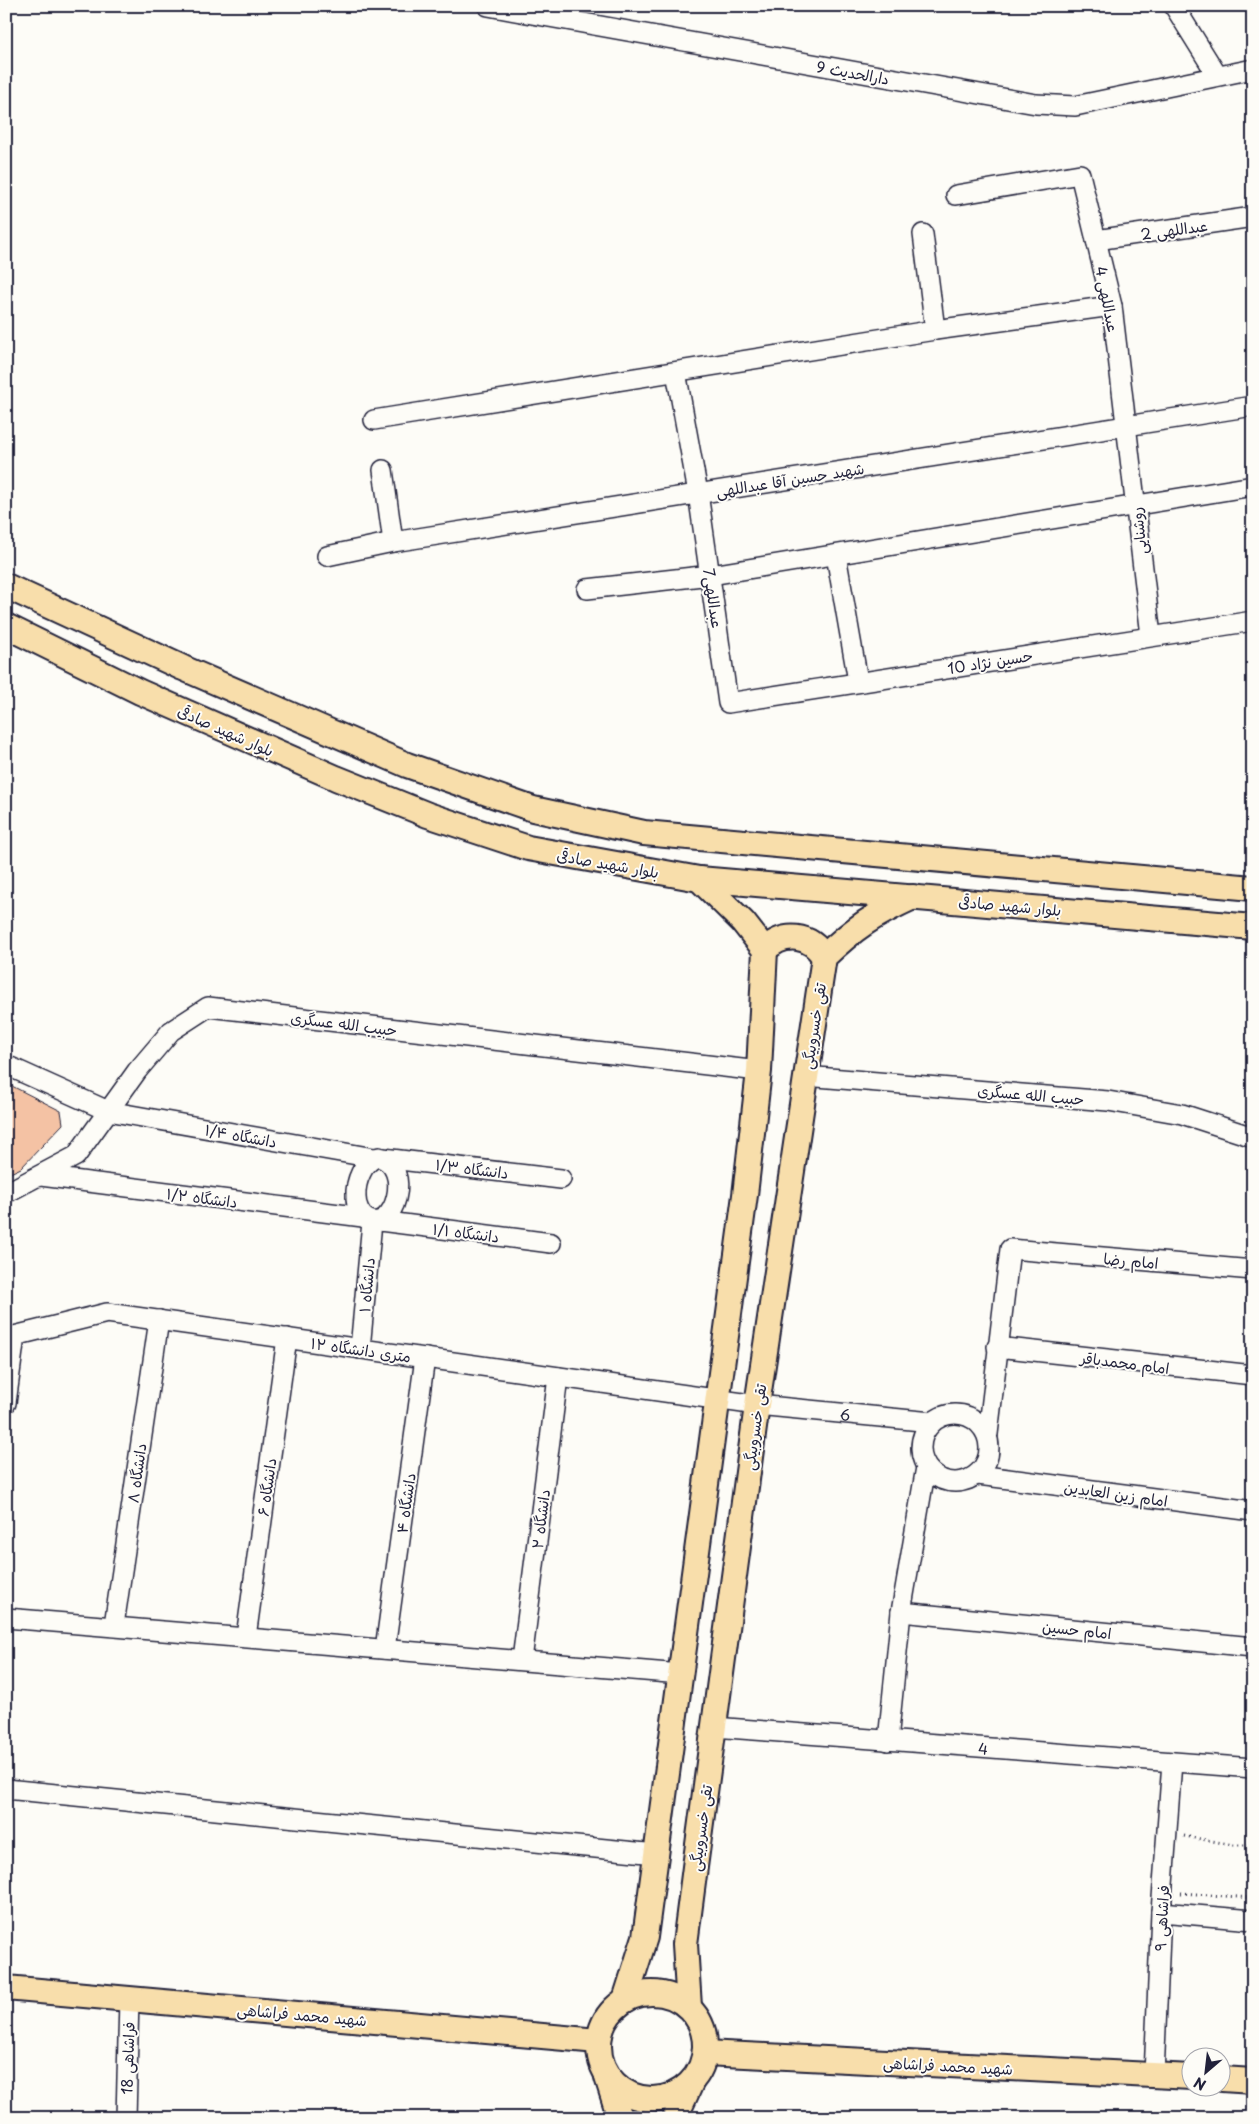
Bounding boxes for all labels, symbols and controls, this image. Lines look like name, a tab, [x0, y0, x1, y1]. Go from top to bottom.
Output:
street label: دارالحدیث 9	[815, 54, 891, 90]
street label: عبداللهی 2	[1139, 213, 1209, 245]
street label: عبداللهی 4	[1090, 264, 1126, 334]
street label: شهید حسین آقا عبداللهی	[714, 456, 866, 502]
street label: روشنایی	[1124, 506, 1152, 556]
street label: عبداللهی7	[698, 566, 730, 630]
street label: حسین نژاد 10	[946, 643, 1034, 679]
street label: بلوار شهید صادقی	[174, 699, 278, 761]
street label: بلوار شهید صادقی	[555, 843, 661, 883]
street label: بلوار شهید صادقی	[958, 889, 1062, 921]
street label: تقی خسروبیگی	[795, 981, 831, 1071]
street label: حبیب الله عسگری	[289, 1005, 399, 1041]
street label: حبیب الله عسگری	[977, 1078, 1085, 1110]
street label: دانشگاه ۱/۴	[203, 1117, 279, 1153]
street label: دانشگاه ۱/۳	[434, 1152, 510, 1184]
street label: دانشگاه ۱/۲	[165, 1181, 239, 1213]
street label: دانشگاه ۱/۱	[431, 1217, 501, 1247]
street label: امام رضا	[1103, 1246, 1159, 1275]
street label: دانشگاه ۱	[352, 1256, 380, 1314]
street label: ۱۲ متری دانشگاه	[309, 1331, 413, 1367]
street label: امام محمدباقر	[1077, 1345, 1171, 1380]
street label: تقی خسروبیگی	[737, 1382, 772, 1472]
street label: 6	[839, 1402, 851, 1426]
street label: دانشگاه ۸	[120, 1442, 152, 1504]
street label: دانشگاه ۶	[251, 1456, 281, 1518]
street label: دانشگاه ۴	[389, 1471, 421, 1535]
street label: امام زین العابدین	[1063, 1474, 1169, 1513]
street label: دانشگاه ۲	[525, 1488, 555, 1550]
street label: امام حسین	[1041, 1614, 1113, 1645]
street label: 4	[977, 1736, 989, 1759]
street label: تقی خسروبیگی	[683, 1783, 718, 1873]
street label: فراشاهی ۹	[1148, 1884, 1174, 1952]
street label: شهید محمد فراشاهی	[236, 1997, 368, 2031]
street label: فراشاهی 18	[114, 2021, 140, 2095]
north arrow	[1182, 2046, 1232, 2096]
street label: شهید محمد فراشاهی	[882, 2050, 1014, 2080]
text: N	[1190, 2072, 1209, 2096]

